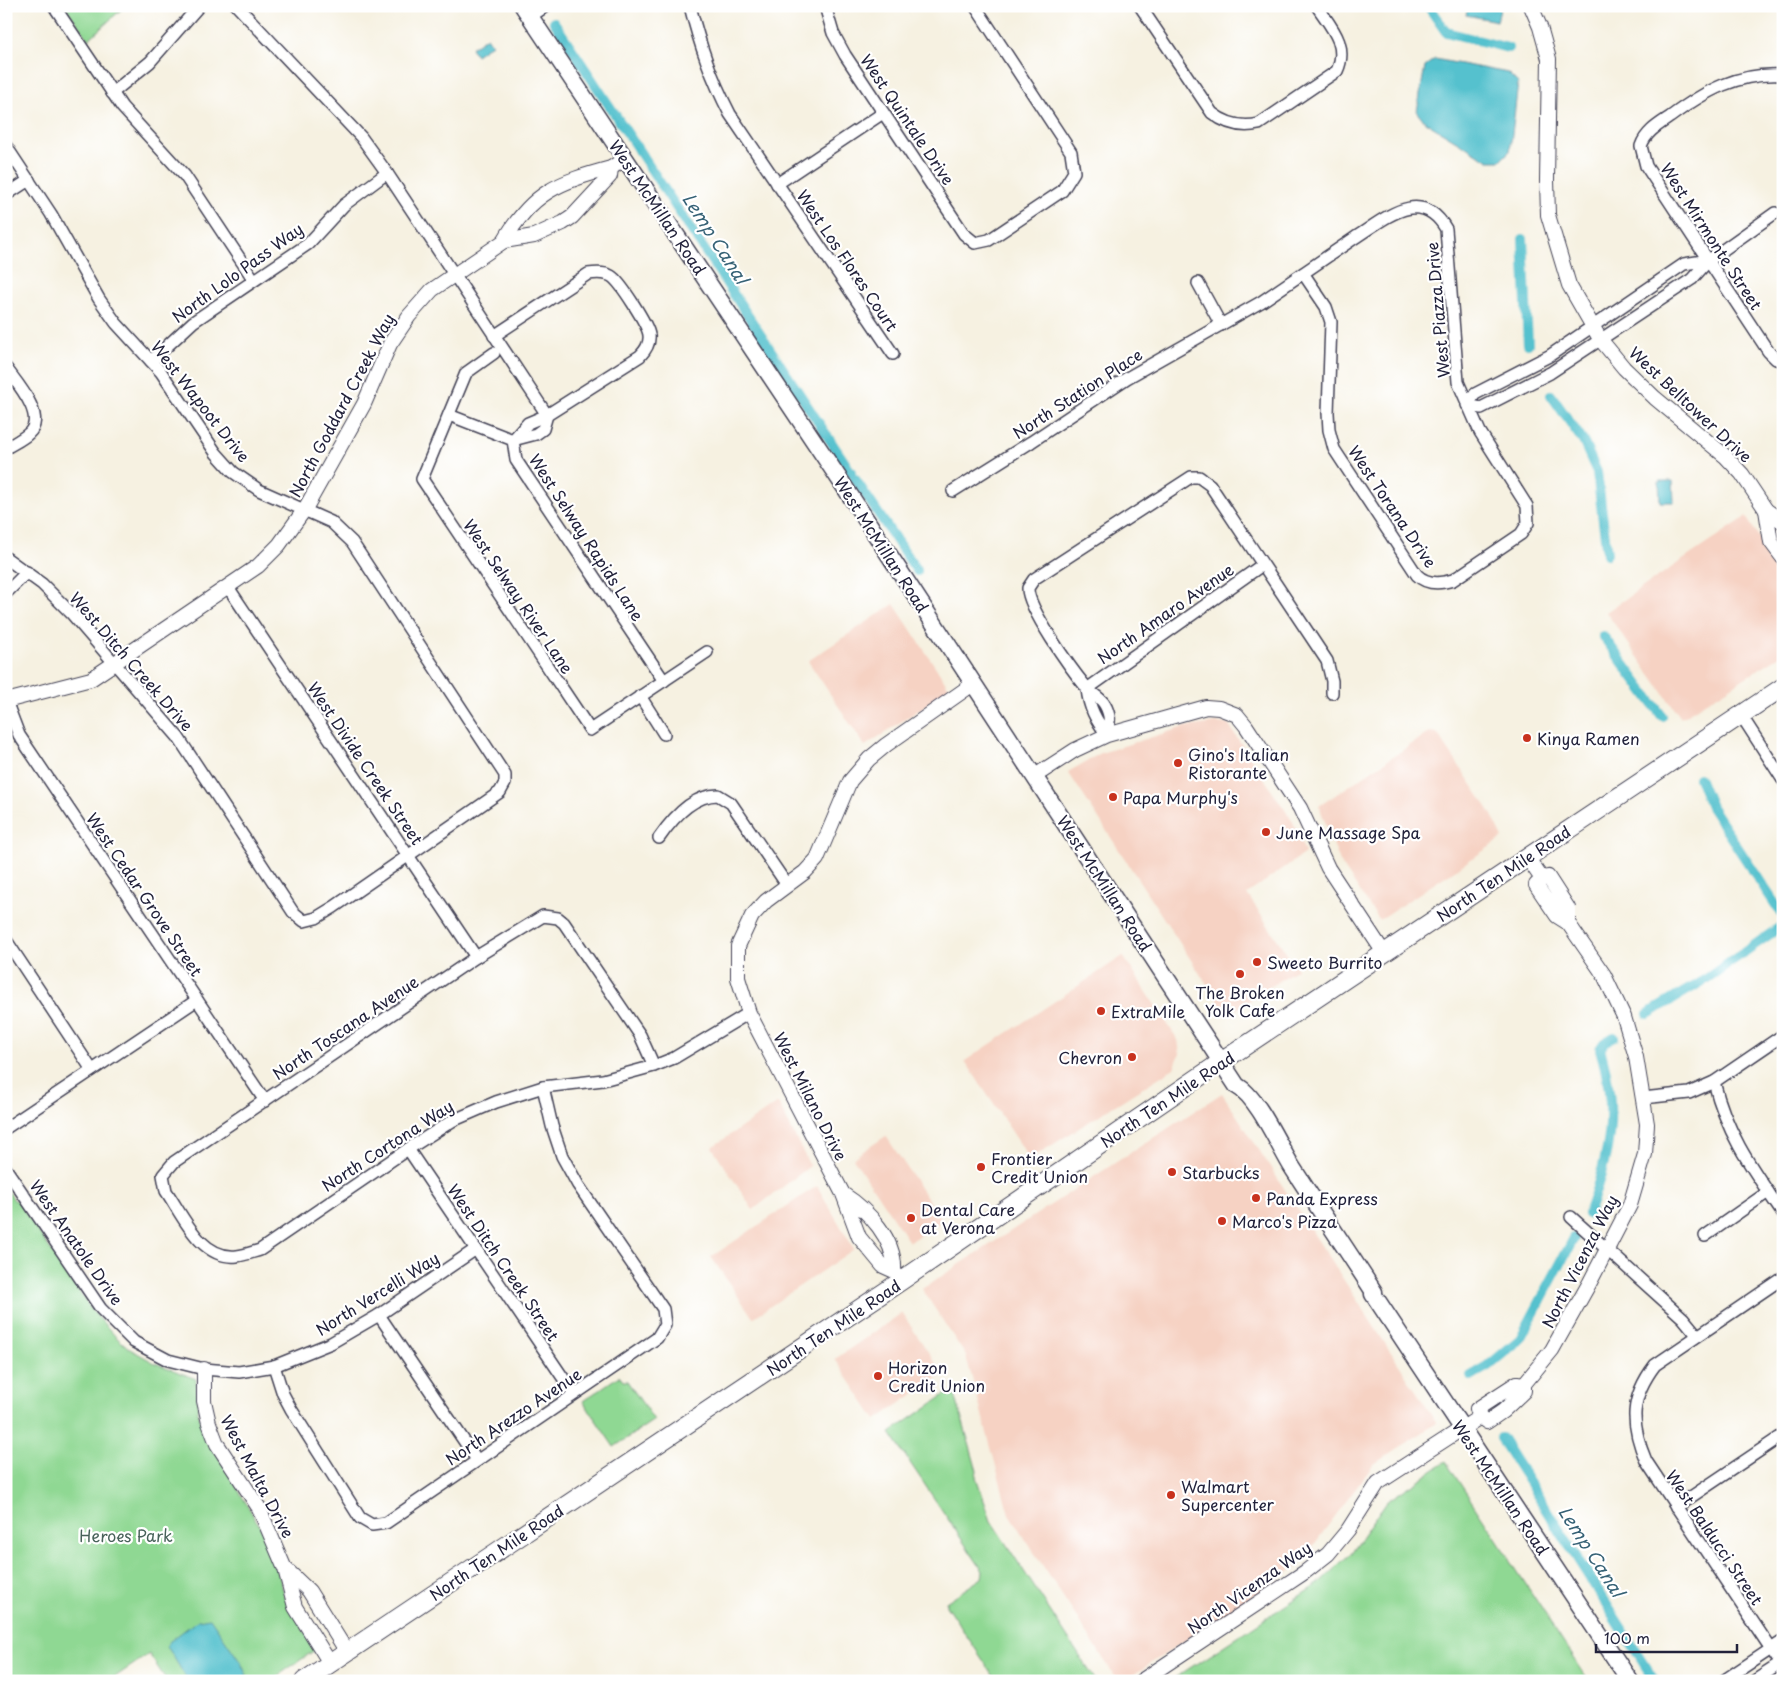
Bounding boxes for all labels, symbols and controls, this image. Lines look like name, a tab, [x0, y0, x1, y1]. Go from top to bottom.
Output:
street label: West Quintale Drive	[855, 49, 961, 189]
street label: West McMillan Road	[604, 135, 712, 279]
street label: West Mirmonte Street	[1655, 158, 1769, 315]
street label: West Los Flores Court	[792, 184, 905, 336]
water label: Lemp Canal	[676, 187, 757, 291]
street label: North Lolo Pass Way	[166, 216, 308, 328]
street label: West Piazza Drive	[1419, 241, 1455, 379]
street label: North Goddard Creek Way	[282, 309, 400, 501]
street label: West Wapoot Drive	[146, 335, 256, 467]
street label: West Belltower Drive	[1624, 340, 1758, 468]
street label: North Station Place	[1007, 342, 1147, 444]
street label: West Torana Drive	[1343, 440, 1443, 572]
street label: West Selway Rapids Lane	[524, 449, 650, 625]
street label: West McMillan Road	[829, 471, 935, 617]
street label: West Selway River Lane	[458, 514, 580, 678]
street label: North Amaro Avenue	[1092, 557, 1238, 669]
street label: West Ditch Creek Drive	[65, 586, 199, 736]
street label: West Divide Creek Street	[302, 677, 430, 850]
place label: Kinya Ramen	[1537, 726, 1640, 750]
marker: Kinya Ramen	[1521, 732, 1533, 744]
place label: Gino's Italian Ristorante	[1188, 742, 1289, 784]
marker: Gino's Italian Ristorante	[1172, 757, 1184, 769]
place label: Papa Murphy's	[1123, 785, 1238, 809]
marker: Papa Murphy's	[1107, 791, 1119, 803]
street label: West Cedar Grove Street	[81, 807, 209, 981]
street label: West McMillan Road	[1052, 810, 1158, 956]
street label: North Ten Mile Road	[1431, 819, 1575, 927]
place label: June Massage Spa	[1276, 820, 1421, 844]
marker: June Massage Spa	[1260, 826, 1272, 838]
place label: Sweeto Burrito	[1267, 950, 1383, 974]
marker: Sweeto Burrito	[1251, 956, 1263, 968]
marker: The Broken Yolk Cafe	[1234, 968, 1246, 980]
street label: North Toscana Avenue	[267, 969, 423, 1085]
place label: The Broken Yolk Cafe	[1195, 980, 1285, 1022]
place label: ExtraMile	[1111, 999, 1185, 1023]
marker: ExtraMile	[1095, 1005, 1107, 1017]
street label: West Milano Drive	[768, 1028, 854, 1164]
place label: Chevron	[1058, 1045, 1122, 1069]
street label: North Ten Mile Road	[1095, 1045, 1239, 1153]
marker: Chevron	[1126, 1051, 1138, 1063]
street label: North Cortona Way	[316, 1093, 458, 1197]
place label: Frontier Credit Union	[991, 1146, 1088, 1188]
place label: Starbucks	[1182, 1160, 1260, 1184]
marker: Frontier Credit Union	[975, 1161, 987, 1173]
marker: Starbucks	[1166, 1166, 1178, 1178]
street label: West Anatole Drive	[25, 1174, 129, 1310]
street label: West Ditch Creek Street	[442, 1179, 566, 1346]
place label: Panda Express	[1266, 1186, 1378, 1210]
street label: North Vicenza Way	[1535, 1190, 1623, 1332]
marker: Panda Express	[1250, 1192, 1262, 1204]
place label: Dental Care at Verona	[921, 1197, 1015, 1239]
place label: Marco's Pizza	[1232, 1209, 1337, 1233]
marker: Dental Care at Verona	[905, 1212, 917, 1224]
marker: Marco's Pizza	[1216, 1215, 1228, 1227]
street label: North Vercelli Way	[311, 1245, 443, 1341]
street label: North Ten Mile Road	[761, 1273, 905, 1381]
place label: Horizon Credit Union	[888, 1355, 985, 1397]
street label: North Arezzo Avenue	[440, 1361, 586, 1471]
marker: Horizon Credit Union	[872, 1370, 884, 1382]
street label: West Malta Drive	[215, 1410, 301, 1542]
street label: West McMillan Road	[1447, 1415, 1555, 1559]
street label: West Balducci Street	[1661, 1465, 1770, 1610]
place label: Walmart Supercenter	[1181, 1474, 1275, 1516]
marker: Walmart Supercenter	[1165, 1489, 1177, 1501]
street label: North Ten Mile Road	[424, 1498, 568, 1606]
water label: Lemp Canal	[1552, 1500, 1633, 1604]
park label: Heroes Park	[79, 1523, 173, 1547]
street label: North Vicenza Way	[1182, 1535, 1316, 1639]
scale bar	[1596, 1622, 1738, 1654]
text: 100 m	[1604, 1626, 1650, 1649]

